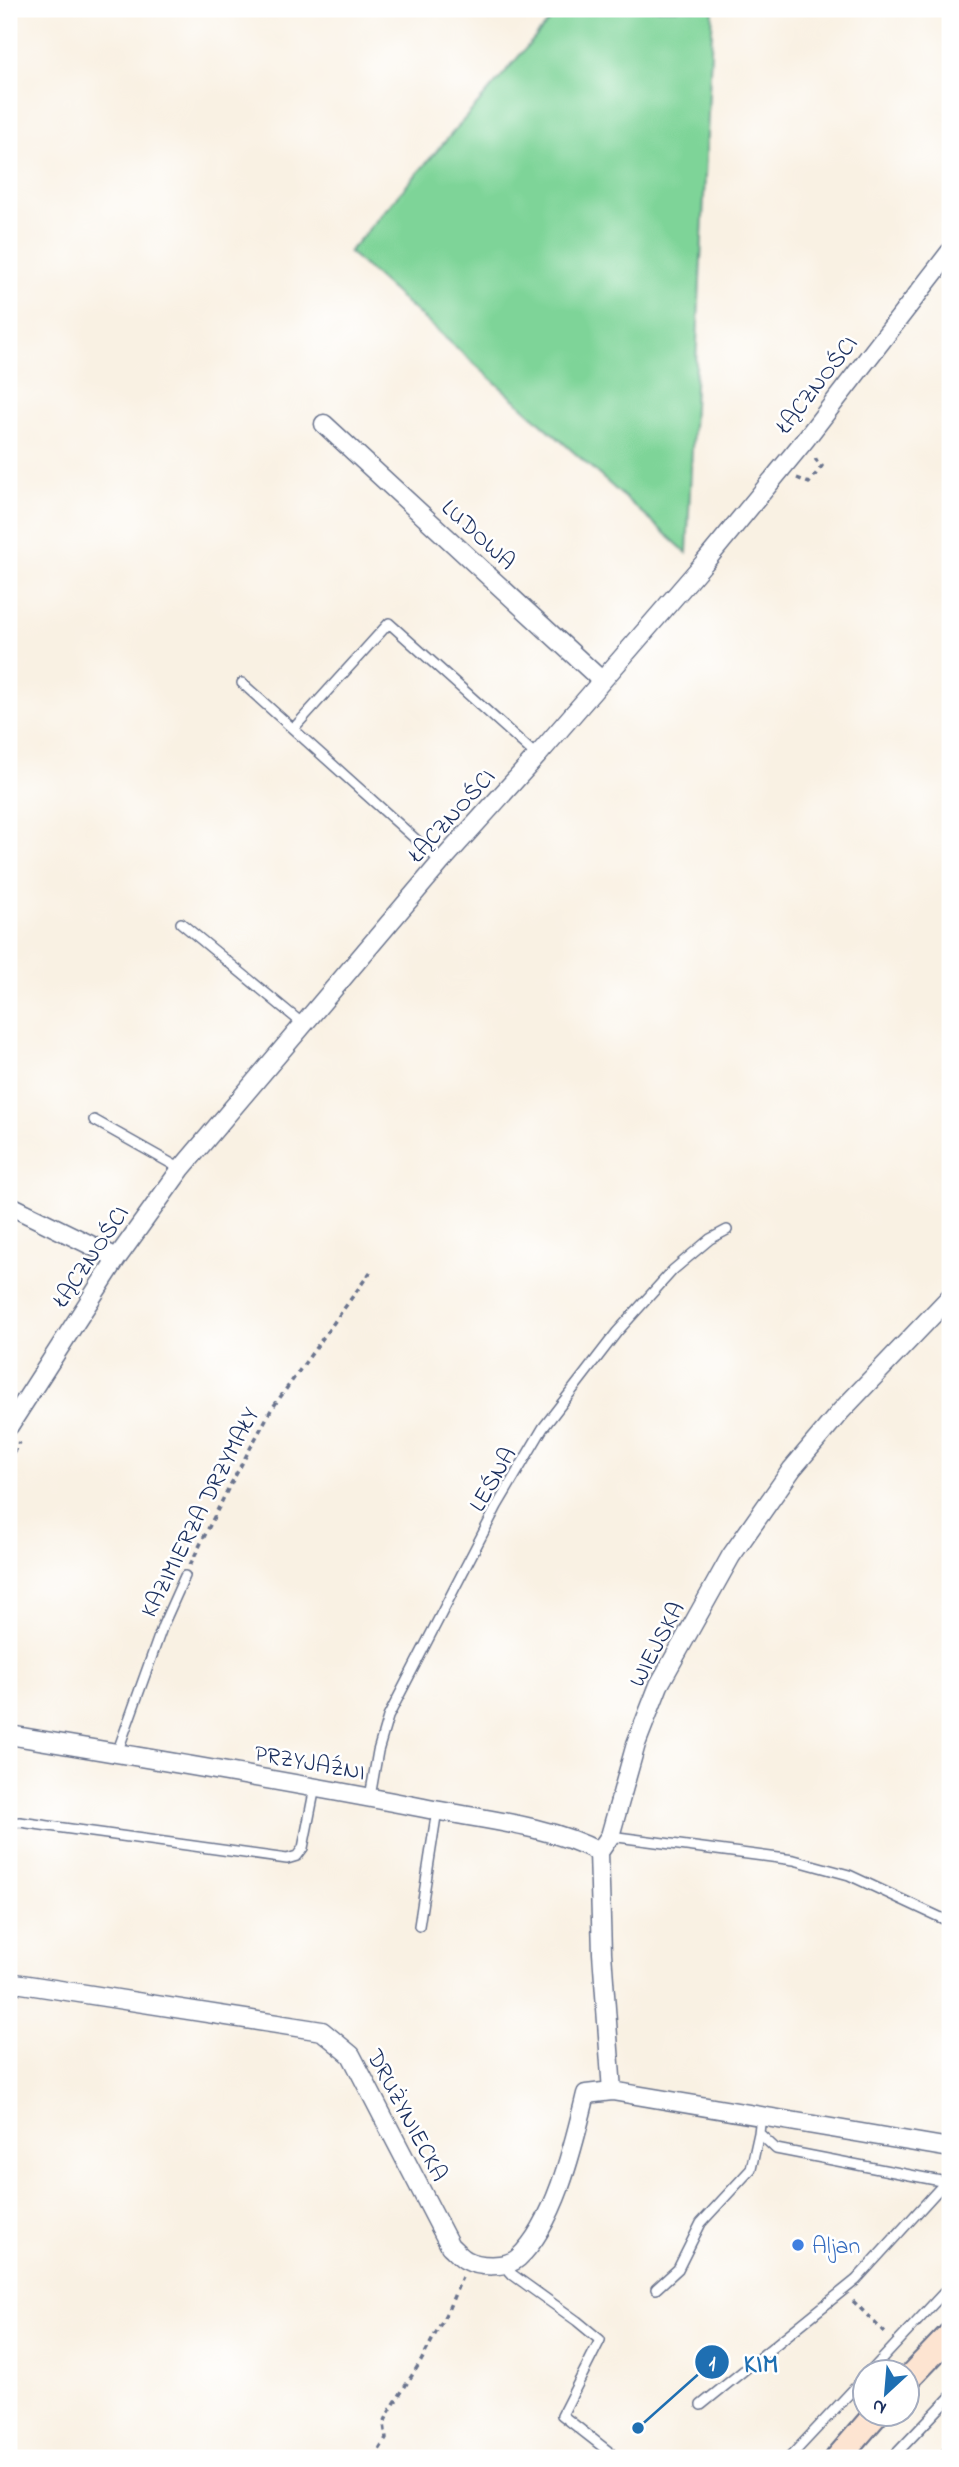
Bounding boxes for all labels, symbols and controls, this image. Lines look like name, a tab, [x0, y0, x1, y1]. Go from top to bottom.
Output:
street label: ŁĄCZNOŚCI	[768, 329, 868, 443]
street label: LUDOWA	[432, 492, 522, 580]
street label: ŁĄCZNOŚCI	[400, 762, 505, 872]
street label: ŁĄCZNOŚCI	[44, 1199, 139, 1316]
street label: KAZIMIERZA DRZYMAŁY	[133, 1402, 269, 1624]
street label: LEŚNA	[462, 1441, 527, 1519]
street label: WIEJSKA	[621, 1596, 695, 1694]
street label: PRZYJAŹNI	[251, 1737, 368, 1791]
street label: DRUŻYNIECKA	[356, 2043, 455, 2189]
place label: Aljan	[812, 2230, 860, 2265]
marker: Aljan	[790, 2237, 806, 2253]
callout: KIM	[694, 2339, 792, 2386]
text: KIM	[744, 2347, 778, 2385]
text: 1	[709, 2350, 716, 2380]
north arrow	[850, 2358, 920, 2428]
text: N	[868, 2391, 891, 2421]

